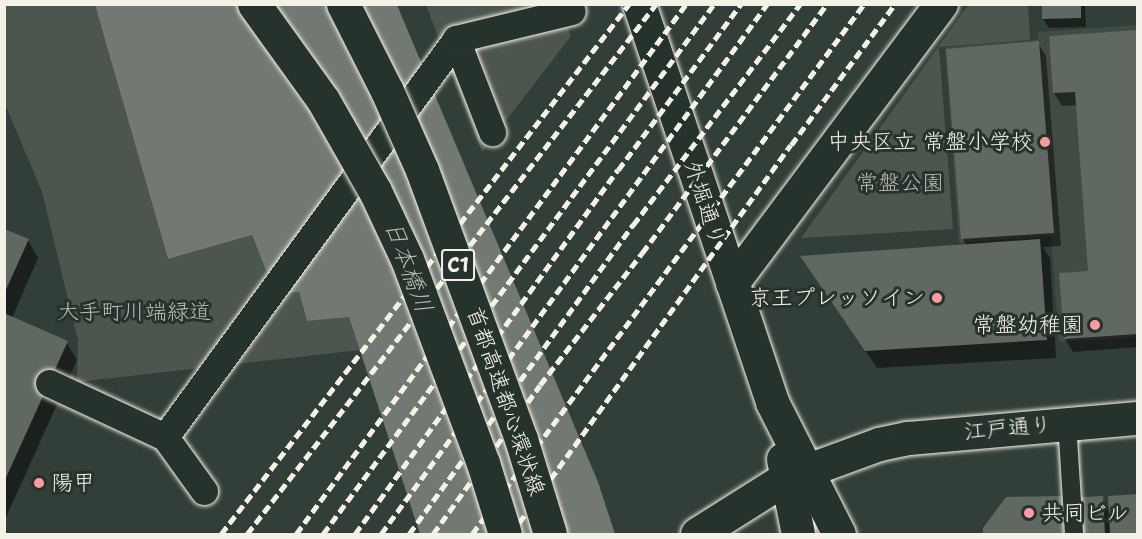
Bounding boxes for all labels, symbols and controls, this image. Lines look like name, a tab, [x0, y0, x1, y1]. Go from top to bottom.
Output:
place label: 中央区立 常盤小学校	[827, 129, 1033, 155]
marker: 中央区立 常盤小学校	[1038, 135, 1052, 149]
street label: 外堀通り	[679, 157, 731, 249]
park label: 常盤公園	[856, 170, 944, 196]
water label: 日本橋川	[378, 217, 438, 317]
road number: C1	[440, 247, 476, 283]
place label: 京王プレッソイン	[749, 285, 925, 311]
marker: 京王プレッソイン	[930, 291, 944, 305]
park label: 大手町川端緑道	[57, 299, 211, 325]
street label: 首都高速都心環状線	[461, 303, 551, 499]
place label: 常盤幼稚園	[973, 312, 1083, 338]
marker: 常盤幼稚園	[1088, 318, 1102, 332]
street label: 江戸通り	[963, 411, 1053, 445]
place label: 陽甲	[51, 470, 95, 496]
marker: 陽甲	[32, 476, 46, 490]
place label: 共同ビル	[1041, 500, 1129, 526]
marker: 共同ビル	[1022, 506, 1036, 520]

